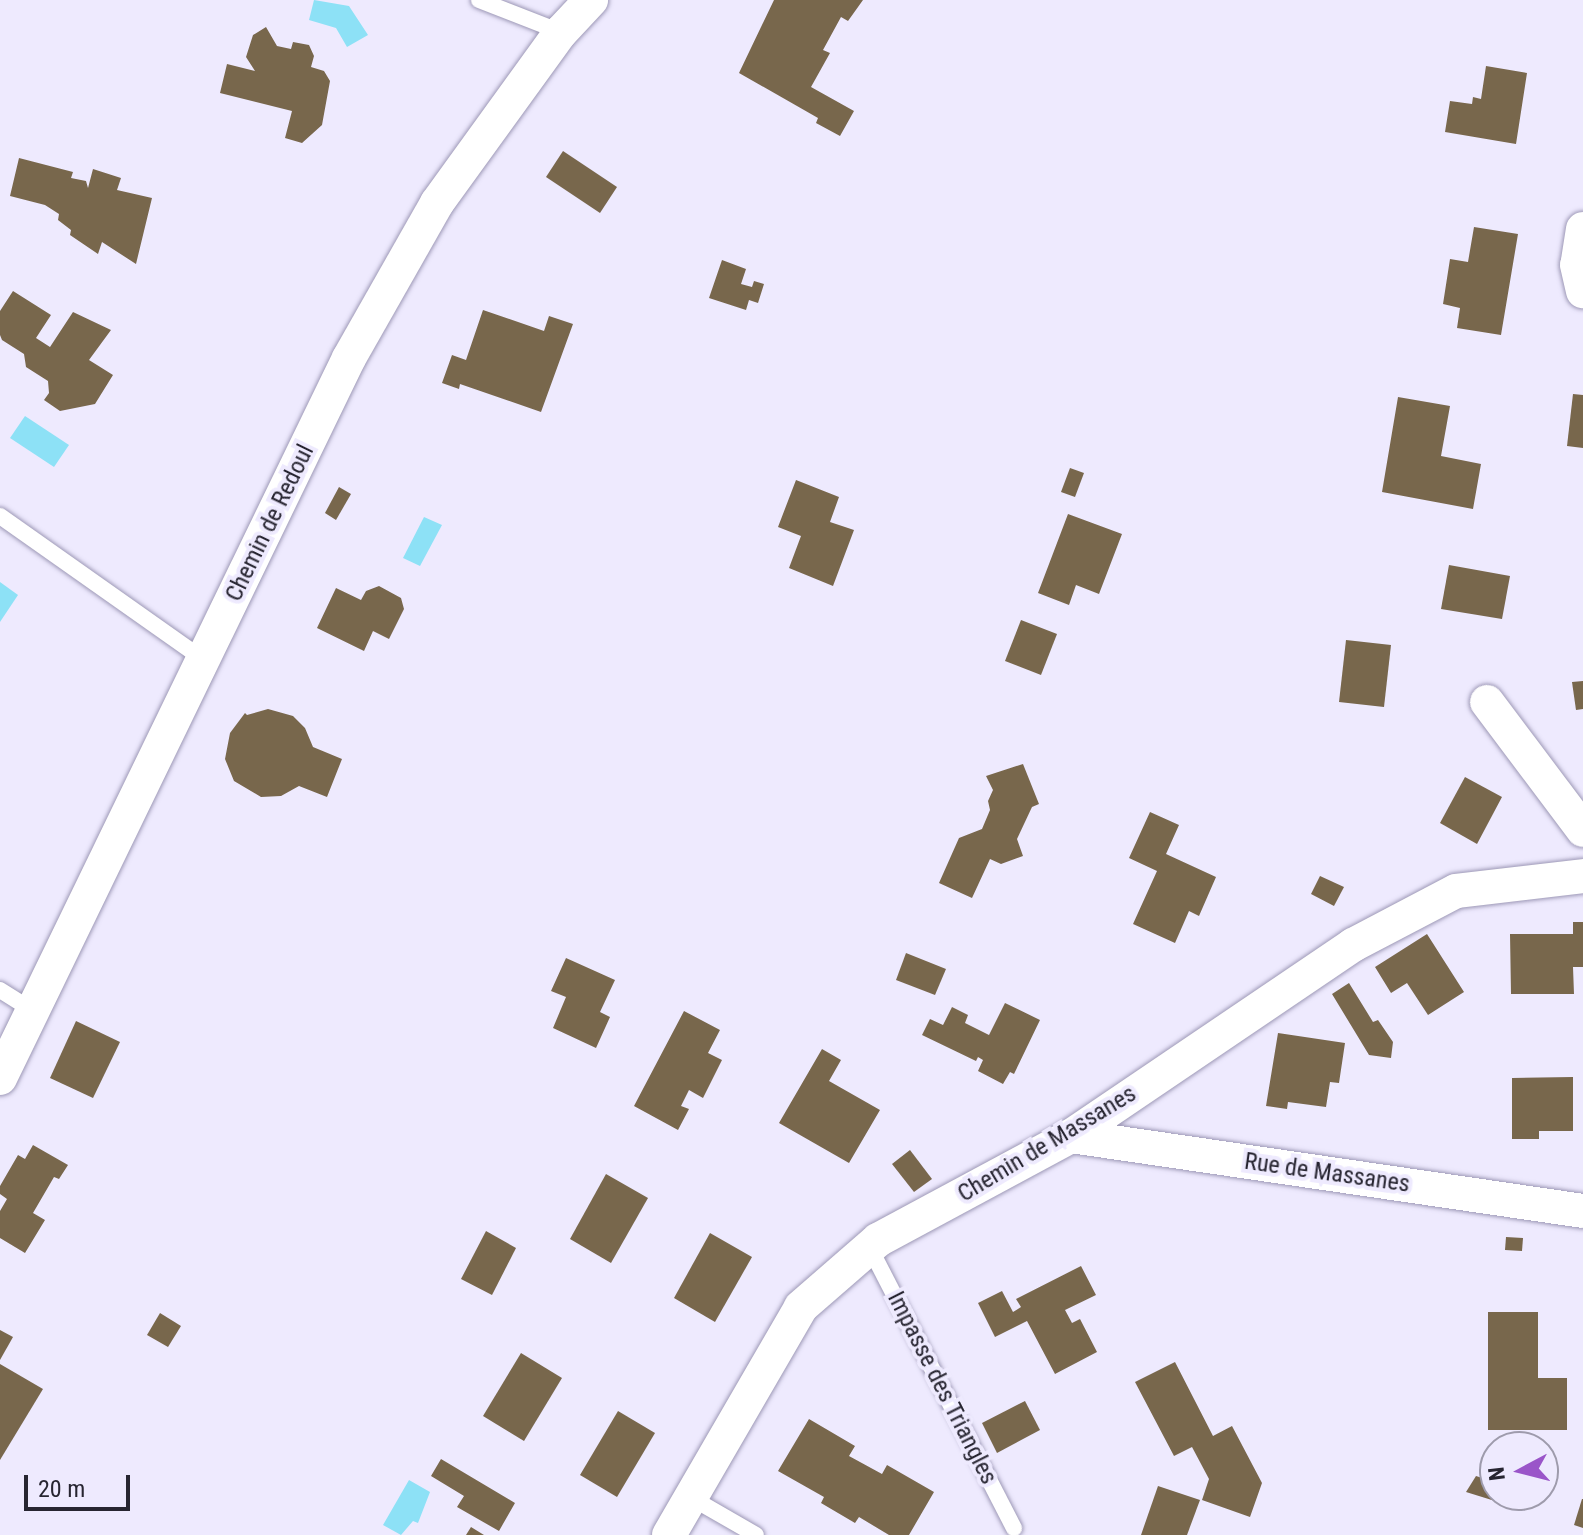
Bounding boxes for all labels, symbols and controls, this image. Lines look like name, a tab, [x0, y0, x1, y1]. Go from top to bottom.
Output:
street label: Chemin de Redoul	[220, 440, 320, 606]
street label: Chemin de Massanes	[953, 1079, 1141, 1209]
street label: Rue de Massanes	[1243, 1147, 1411, 1199]
street label: Impasse des Triangles	[881, 1287, 1003, 1489]
north arrow	[1479, 1431, 1559, 1511]
scale bar	[28, 1459, 134, 1509]
text: N	[1483, 1466, 1510, 1482]
text: 20 m	[38, 1475, 85, 1503]

